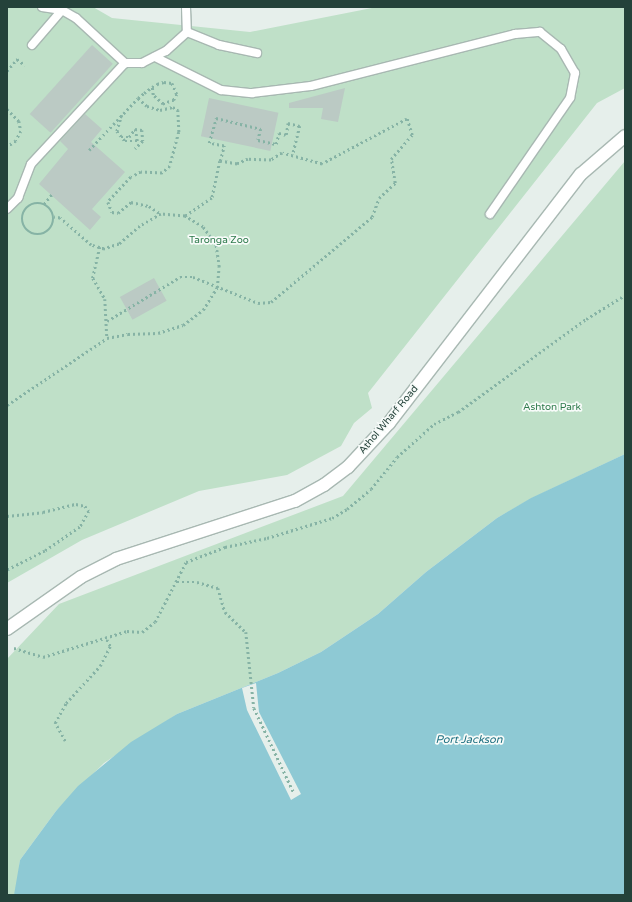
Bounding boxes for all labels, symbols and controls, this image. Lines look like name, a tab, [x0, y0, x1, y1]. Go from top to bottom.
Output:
park label: Taronga Zoo	[189, 235, 249, 247]
street label: Athol Wharf Road	[357, 383, 421, 457]
park label: Ashton Park	[523, 402, 581, 414]
water label: Port Jackson	[436, 733, 502, 747]

